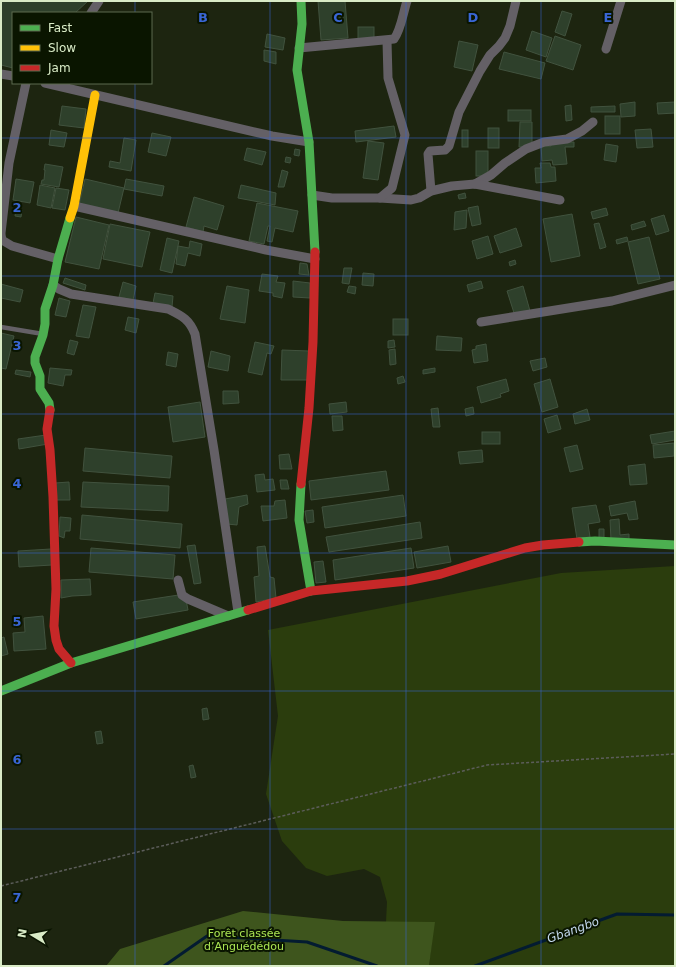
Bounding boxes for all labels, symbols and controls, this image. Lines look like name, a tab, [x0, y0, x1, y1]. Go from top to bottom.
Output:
text: B	[198, 10, 208, 25]
text: C	[333, 10, 343, 25]
text: D	[468, 10, 479, 25]
text: E	[604, 10, 612, 25]
legend	[12, 12, 152, 84]
text: Fast	[48, 21, 72, 35]
text: Slow	[48, 41, 76, 55]
text: Jam	[47, 61, 71, 75]
text: 2	[12, 200, 22, 215]
text: 3	[12, 338, 22, 353]
text: 4	[12, 476, 22, 491]
text: 5	[12, 614, 22, 629]
text: 6	[12, 752, 22, 767]
text: 7	[12, 890, 22, 905]
water label: Gbangbo	[545, 914, 601, 946]
north arrow	[12, 915, 52, 955]
park label: Forêt classée d’Anguédédou	[204, 927, 284, 953]
text: N	[15, 928, 30, 939]

